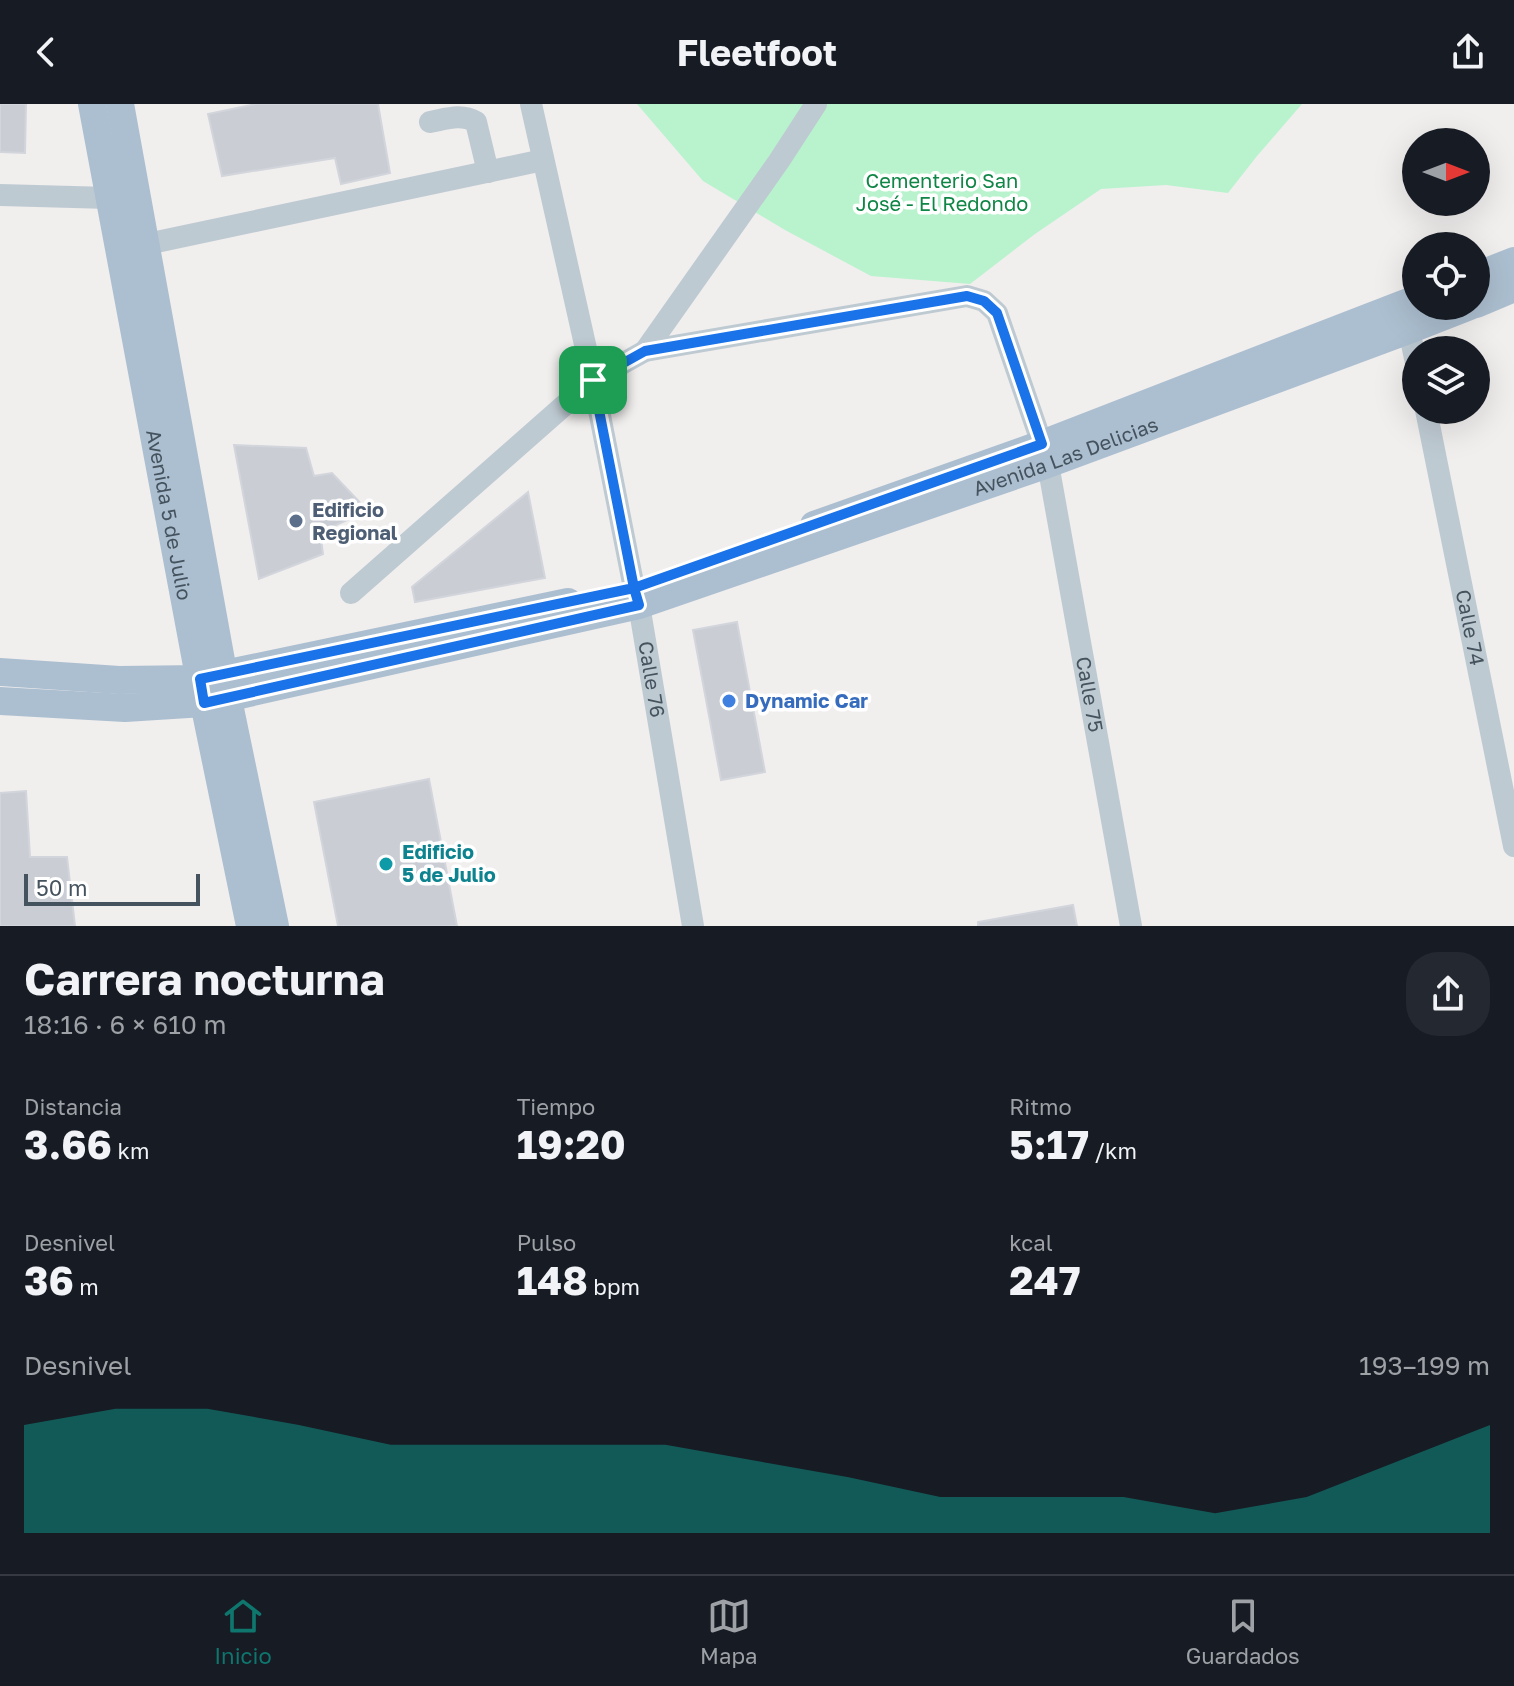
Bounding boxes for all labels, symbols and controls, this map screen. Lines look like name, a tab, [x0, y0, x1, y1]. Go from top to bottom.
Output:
icon: back	[24, 30, 68, 74]
icon: share	[1446, 30, 1490, 74]
text: Fleetfoot	[677, 31, 837, 74]
north arrow	[1402, 128, 1490, 216]
map controls	[1402, 128, 1490, 424]
park label: Cementerio San José - El Redondo	[856, 168, 1028, 215]
button: locate	[1402, 232, 1490, 320]
button: layers	[1402, 336, 1490, 424]
pin	[559, 346, 627, 414]
icon: arrive	[571, 358, 615, 402]
street label: Avenida Las Delicias	[970, 411, 1161, 500]
street label: Avenida 5 de Julio	[142, 427, 198, 602]
place label: Edificio Regional	[312, 497, 398, 544]
marker: Edificio Regional	[287, 512, 305, 530]
street label: Calle 74	[1452, 587, 1490, 668]
street label: Calle 76	[634, 639, 671, 719]
street label: Calle 75	[1072, 654, 1109, 734]
place label: Dynamic Car	[745, 688, 868, 712]
marker: Dynamic Car	[720, 692, 738, 710]
place label: Edificio 5 de Julio	[402, 839, 496, 886]
marker: Edificio 5 de Julio	[377, 855, 395, 873]
scale bar	[24, 870, 200, 906]
text: 50 m	[36, 874, 87, 901]
text: Carrera nocturna	[24, 952, 385, 1005]
button: share	[1406, 952, 1490, 1036]
text: 18:16 · 6 × 610 m	[24, 1009, 226, 1040]
text: Distancia	[24, 1093, 122, 1120]
text: Tiempo	[517, 1093, 595, 1120]
text: Ritmo	[1009, 1093, 1072, 1120]
text: 3.66	[24, 1120, 112, 1168]
text: 19:20	[517, 1120, 626, 1168]
text: 5:17	[1009, 1120, 1089, 1168]
text: km	[112, 1137, 149, 1164]
text: /km	[1089, 1137, 1137, 1164]
text: Desnivel	[24, 1229, 115, 1256]
text: Pulso	[517, 1229, 576, 1256]
text: kcal	[1009, 1229, 1053, 1256]
text: 36	[24, 1256, 74, 1304]
text: 148	[517, 1256, 588, 1304]
text: 247	[1009, 1256, 1081, 1304]
text: m	[74, 1273, 99, 1300]
text: bpm	[588, 1273, 640, 1300]
text: Desnivel	[24, 1350, 131, 1381]
text: 193–199 m	[1359, 1350, 1490, 1381]
tab: Inicio	[214, 1594, 272, 1669]
tab: Mapa	[700, 1594, 757, 1669]
tab: Guardados	[1186, 1594, 1300, 1669]

